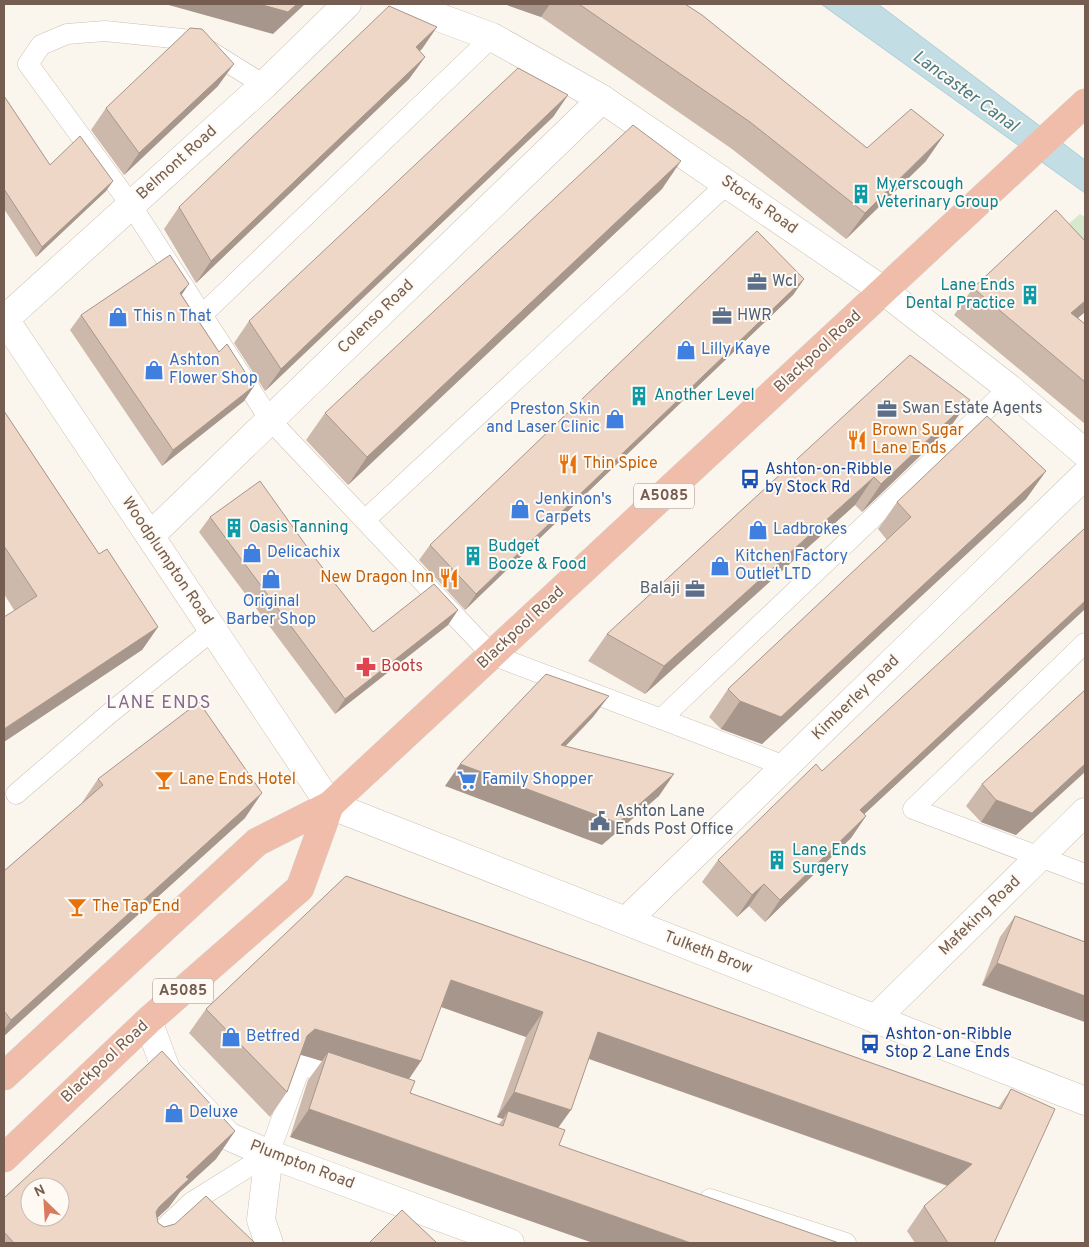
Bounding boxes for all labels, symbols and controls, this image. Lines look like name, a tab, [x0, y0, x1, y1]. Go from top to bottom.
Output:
water label: Lancaster Canal	[908, 46, 1024, 139]
street label: Belmont Road	[133, 122, 221, 204]
street label: Stocks Road	[717, 171, 801, 239]
place label: Myerscough Veterinary Group	[876, 175, 998, 213]
building icon: Myerscough Veterinary Group	[850, 183, 872, 205]
office icon: Wcl	[746, 271, 768, 293]
place label: Wcl	[772, 272, 797, 292]
street label: Colenso Road	[334, 276, 418, 358]
place label: Lane Ends Dental Practice	[905, 276, 1015, 314]
building icon: Lane Ends Dental Practice	[1019, 284, 1041, 306]
office icon: HWR	[711, 305, 733, 327]
shop icon: This n That	[107, 306, 129, 328]
place label: HWR	[737, 306, 772, 326]
street label: Blackpool Road	[770, 306, 866, 398]
place label: This n That	[133, 307, 211, 327]
shop icon: Lilly Kaye	[675, 339, 697, 361]
place label: Lilly Kaye	[701, 340, 770, 360]
place label: Ashton Flower Shop	[169, 351, 258, 389]
shop icon: Ashton Flower Shop	[143, 359, 165, 381]
building icon: Another Level	[628, 385, 650, 407]
place label: Another Level	[654, 386, 755, 406]
office icon: Swan Estate Agents	[876, 398, 898, 420]
place label: Swan Estate Agents	[902, 399, 1043, 419]
place label: Preston Skin and Laser Clinic	[486, 400, 600, 438]
shop icon: Preston Skin and Laser Clinic	[604, 408, 626, 430]
place label: Brown Sugar Lane Ends	[872, 421, 964, 459]
restaurant icon: Brown Sugar Lane Ends	[846, 429, 868, 451]
restaurant icon: Thin Spice	[557, 453, 579, 475]
place label: Thin Spice	[583, 454, 658, 474]
place label: Ashton-on-Ribble by Stock Rd	[765, 460, 892, 498]
bus stop icon: Ashton-on-Ribble by Stock Rd	[739, 468, 761, 490]
road number: A5085	[634, 484, 694, 508]
place label: Jenkinon's Carpets	[535, 490, 612, 528]
street label: Woodplumpton Road	[117, 493, 217, 629]
shop icon: Jenkinon's Carpets	[509, 498, 531, 520]
building icon: Oasis Tanning	[223, 517, 245, 539]
place label: Oasis Tanning	[249, 518, 348, 538]
shop icon: Ladbrokes	[747, 519, 769, 541]
place label: Ladbrokes	[773, 520, 847, 540]
place label: Budget Booze & Food	[488, 537, 587, 575]
shop icon: Delicachix	[241, 542, 263, 564]
place label: Delicachix	[267, 543, 340, 563]
building icon: Budget Booze & Food	[462, 545, 484, 567]
place label: Kitchen Factory Outlet LTD	[735, 547, 848, 585]
shop icon: Kitchen Factory Outlet LTD	[709, 555, 731, 577]
restaurant icon: New Dragon Inn	[438, 567, 460, 589]
shop icon: Original Barber Shop	[260, 568, 282, 590]
place label: New Dragon Inn	[320, 568, 434, 588]
office icon: Balaji	[684, 578, 706, 600]
place label: Balaji	[640, 579, 680, 599]
street label: Blackpool Road	[473, 582, 569, 674]
place label: Original Barber Shop	[226, 592, 316, 630]
street label: Kimberley Road	[808, 651, 904, 745]
pharmacy icon: Boots	[355, 656, 377, 678]
place label: Boots	[381, 657, 423, 677]
district label: LANE ENDS	[106, 692, 212, 715]
bar icon: Lane Ends Hotel	[153, 769, 175, 791]
supermarket icon: Family Shopper	[456, 769, 478, 791]
place label: Lane Ends Hotel	[179, 770, 296, 790]
place label: Family Shopper	[482, 770, 593, 790]
place label: Ashton Lane Ends Post Office	[615, 802, 733, 840]
public building icon: Ashton Lane Ends Post Office	[589, 810, 611, 832]
place label: Lane Ends Surgery	[792, 841, 866, 879]
building icon: Lane Ends Surgery	[766, 849, 788, 871]
street label: Mafeking Road	[935, 872, 1025, 960]
bar icon: The Tap End	[66, 896, 88, 918]
place label: The Tap End	[92, 897, 180, 917]
street label: Tulketh Brow	[661, 927, 755, 979]
road number: A5085	[153, 978, 213, 1004]
street label: Blackpool Road	[57, 1016, 153, 1108]
place label: Ashton-on-Ribble Stop 2 Lane Ends	[885, 1025, 1012, 1063]
shop icon: Betfred	[220, 1026, 242, 1048]
place label: Betfred	[246, 1027, 300, 1047]
bus stop icon: Ashton-on-Ribble Stop 2 Lane Ends	[859, 1033, 881, 1055]
shop icon: Deluxe	[163, 1102, 185, 1124]
place label: Deluxe	[189, 1103, 238, 1123]
street label: Plumpton Road	[247, 1136, 357, 1194]
north arrow	[20, 1177, 70, 1227]
text: N	[32, 1182, 48, 1201]

